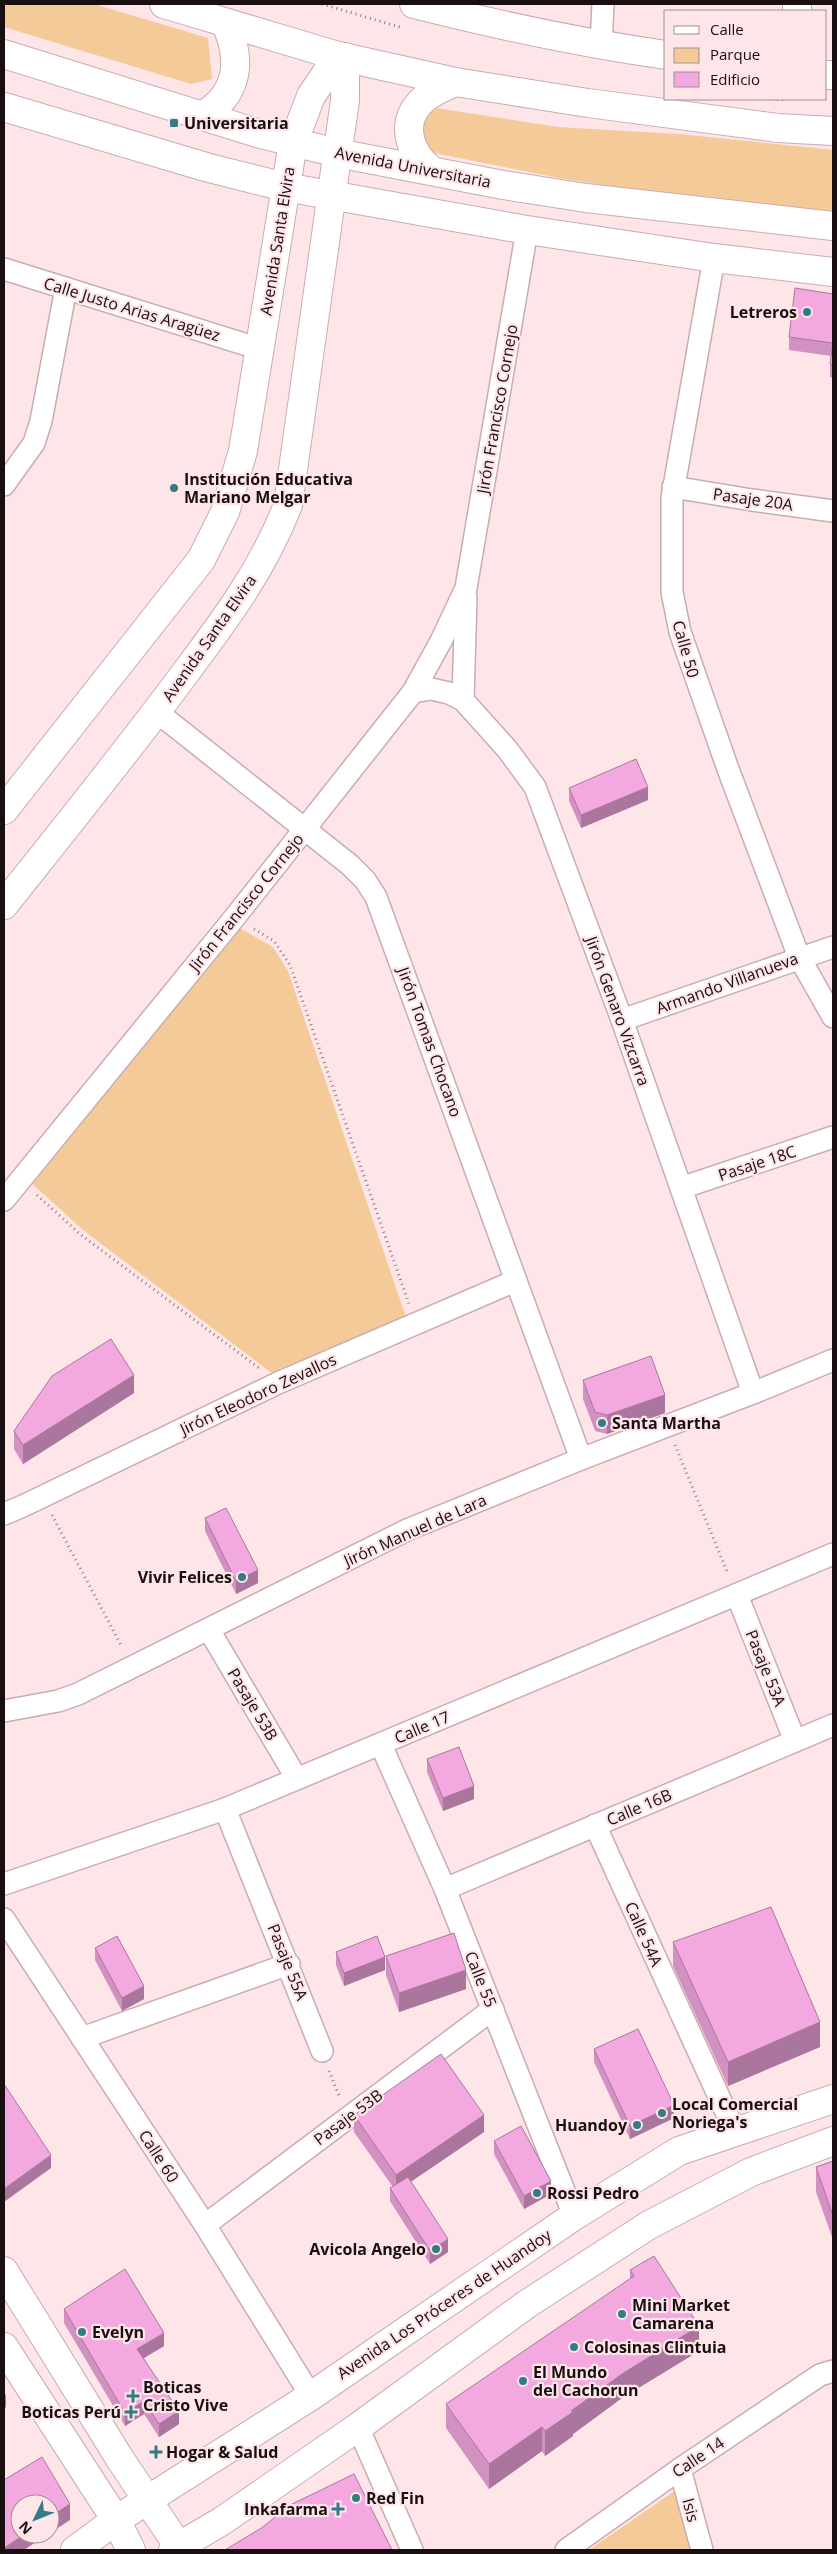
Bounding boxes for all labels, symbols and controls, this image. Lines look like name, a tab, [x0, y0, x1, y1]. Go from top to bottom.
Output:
legend	[664, 10, 827, 100]
text: Calle	[710, 19, 744, 39]
text: Parque	[710, 44, 760, 64]
text: Edificio	[710, 69, 760, 89]
place label: Universitaria	[184, 112, 289, 134]
marker: Universitaria	[168, 117, 180, 129]
street label: Avenida Universitaria	[333, 141, 493, 193]
street label: Avenida Santa Elvira	[254, 165, 300, 317]
street label: Calle Justo Arias Aragüez	[41, 272, 223, 346]
place label: Letreros	[730, 301, 797, 323]
marker: Letreros	[801, 306, 813, 318]
street label: Jirón Francisco Cornejo	[471, 323, 523, 497]
place label: Institución Educativa Mariano Melgar	[184, 468, 353, 508]
marker: Institución Educativa Mariano Melgar	[168, 482, 180, 494]
street label: Pasaje 20A	[712, 482, 795, 516]
street label: Avenida Santa Elvira	[157, 570, 261, 706]
street label: Calle 50	[667, 618, 705, 680]
street label: Jirón Francisco Cornejo	[182, 828, 308, 977]
street label: Jirón Genaro Vizcarra	[580, 931, 655, 1089]
street label: Armando Villanueva	[653, 947, 801, 1019]
street label: Jirón Tomas Chocano	[392, 962, 467, 1120]
street label: Pasaje 18C	[715, 1140, 799, 1186]
street label: Jirón Eleodoro Zevallos	[174, 1348, 340, 1441]
place label: Santa Martha	[612, 1412, 721, 1434]
marker: Santa Martha	[596, 1417, 608, 1429]
street label: Jirón Manuel de Lara	[338, 1489, 490, 1572]
place label: Vivir Felices	[138, 1566, 232, 1588]
marker: Vivir Felices	[236, 1571, 248, 1583]
street label: Pasaje 53A	[741, 1627, 792, 1710]
street label: Pasaje 53B	[223, 1664, 283, 1744]
street label: Calle 17	[391, 1705, 453, 1749]
street label: Calle 16B	[603, 1783, 675, 1831]
street label: Calle 54A	[620, 1898, 668, 1971]
street label: Pasaje 55A	[263, 1921, 314, 2004]
street label: Calle 55	[460, 1948, 502, 2010]
street label: Pasaje 53B	[309, 2084, 387, 2150]
place label: Local Comercial Noriega's	[672, 2093, 798, 2133]
marker: Local Comercial Noriega's	[656, 2107, 668, 2119]
place label: Huandoy	[555, 2114, 628, 2136]
marker: Huandoy	[631, 2119, 643, 2131]
street label: Calle 60	[134, 2125, 184, 2187]
place label: Rossi Pedro	[547, 2182, 639, 2204]
marker: Rossi Pedro	[531, 2187, 543, 2199]
street label: Avenida Los Próceres de Huandoy	[333, 2223, 556, 2384]
place label: Avicola Angelo	[309, 2238, 426, 2260]
marker: Avicola Angelo	[430, 2243, 442, 2255]
place label: Mini Market Camarena	[632, 2294, 730, 2334]
marker: Mini Market Camarena	[616, 2308, 628, 2320]
place label: Evelyn	[92, 2321, 144, 2343]
marker: Evelyn	[76, 2326, 88, 2338]
place label: Colosinas Clintuia	[584, 2336, 727, 2358]
marker: Colosinas Clintuia	[568, 2341, 580, 2353]
place label: El Mundo del Cachorun	[533, 2361, 638, 2401]
marker: El Mundo del Cachorun	[517, 2375, 529, 2387]
place label: Boticas Cristo Vive	[143, 2376, 228, 2416]
marker: Boticas Cristo Vive	[127, 2390, 139, 2402]
place label: Boticas Perú	[21, 2401, 121, 2423]
marker: Boticas Perú	[125, 2406, 137, 2418]
street label: Calle 14	[668, 2432, 728, 2482]
place label: Hogar & Salud	[166, 2441, 278, 2463]
marker: Hogar & Salud	[150, 2446, 162, 2458]
place label: Red Fin	[366, 2487, 424, 2509]
marker: Red Fin	[350, 2492, 362, 2504]
north arrow	[10, 2494, 60, 2544]
street label: Isis	[677, 2496, 705, 2524]
place label: Inkafarma	[244, 2498, 328, 2520]
marker: Inkafarma	[332, 2503, 344, 2515]
text: N	[14, 2518, 36, 2539]

